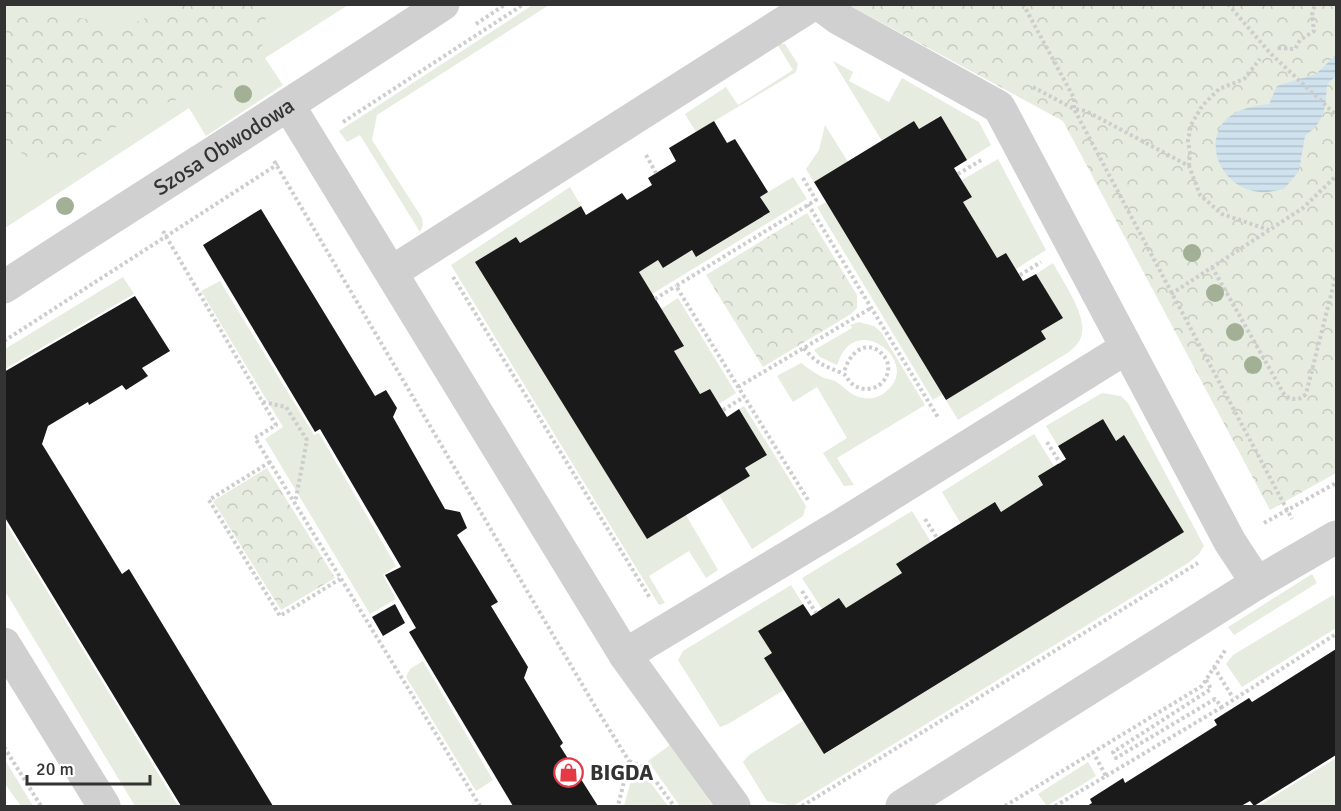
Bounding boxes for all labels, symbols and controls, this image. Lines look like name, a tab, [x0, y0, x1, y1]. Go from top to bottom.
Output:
street label: Szosa Obwodowa	[148, 91, 299, 201]
scale bar	[27, 748, 150, 786]
shop icon: BIGDA	[553, 756, 585, 788]
text: 20 m	[36, 758, 74, 780]
place label: BIGDA	[590, 759, 653, 786]

